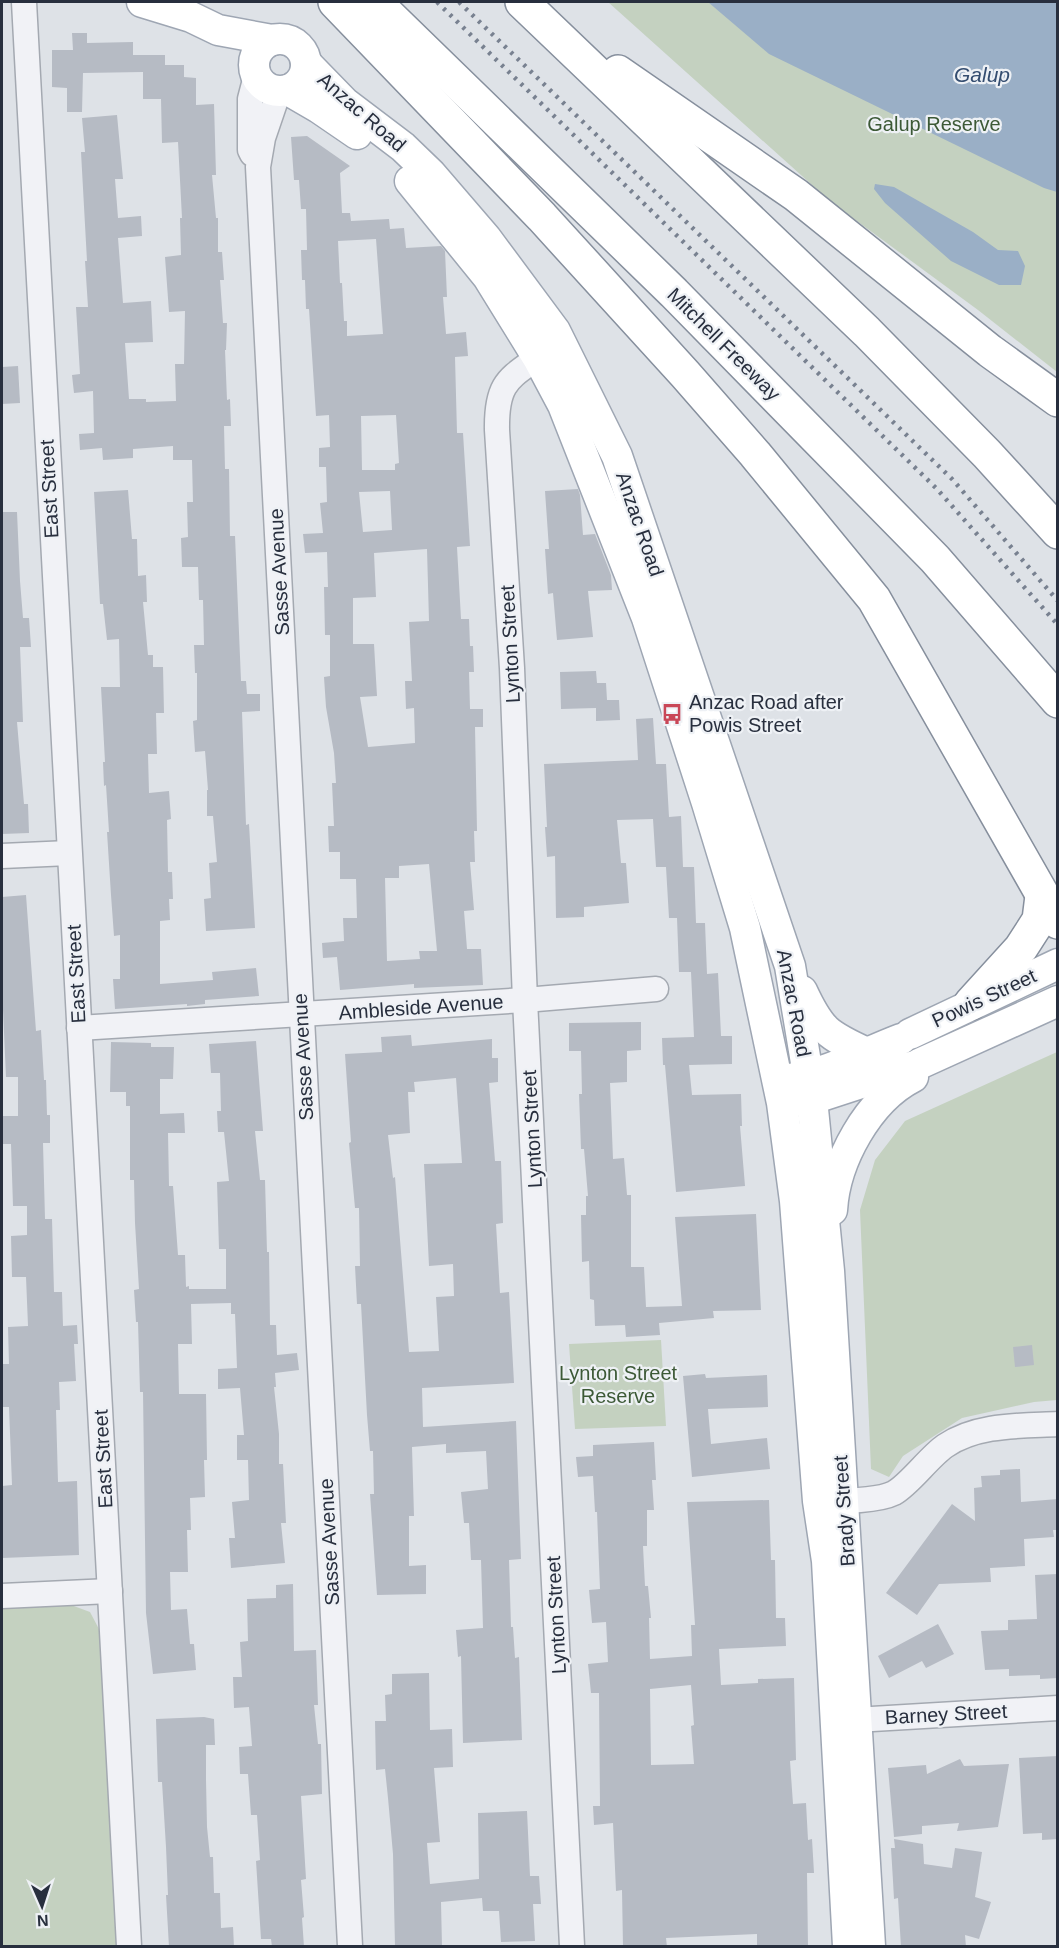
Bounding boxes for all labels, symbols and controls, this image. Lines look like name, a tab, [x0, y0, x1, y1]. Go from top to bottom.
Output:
water label: Galup	[954, 63, 1010, 86]
street label: Anzac Road	[314, 68, 410, 156]
park label: Galup Reserve	[867, 113, 1001, 135]
street label: Mitchell Freeway	[663, 283, 785, 405]
street label: East Street	[35, 439, 63, 539]
street label: Anzac Road	[612, 469, 668, 579]
street label: Sasse Avenue	[265, 508, 293, 636]
street label: Lynton Street	[496, 584, 524, 704]
place label: Anzac Road after Powis Street	[689, 691, 844, 736]
bus stop icon: Anzac Road after Powis Street	[660, 702, 684, 726]
street label: East Street	[62, 924, 90, 1024]
street label: Anzac Road	[773, 947, 815, 1059]
street label: Powis Street	[928, 964, 1040, 1032]
street label: Ambleside Avenue	[338, 990, 504, 1024]
street label: Sasse Avenue	[289, 993, 317, 1121]
street label: Lynton Street	[518, 1069, 546, 1189]
park label: Lynton Street Reserve	[559, 1362, 678, 1407]
street label: East Street	[89, 1409, 117, 1509]
street label: Brady Street	[829, 1454, 859, 1567]
street label: Sasse Avenue	[315, 1478, 343, 1606]
street label: Lynton Street	[542, 1555, 570, 1675]
street label: Barney Street	[884, 1700, 1008, 1728]
north arrow	[12, 1876, 72, 1936]
text: N	[37, 1912, 49, 1929]

